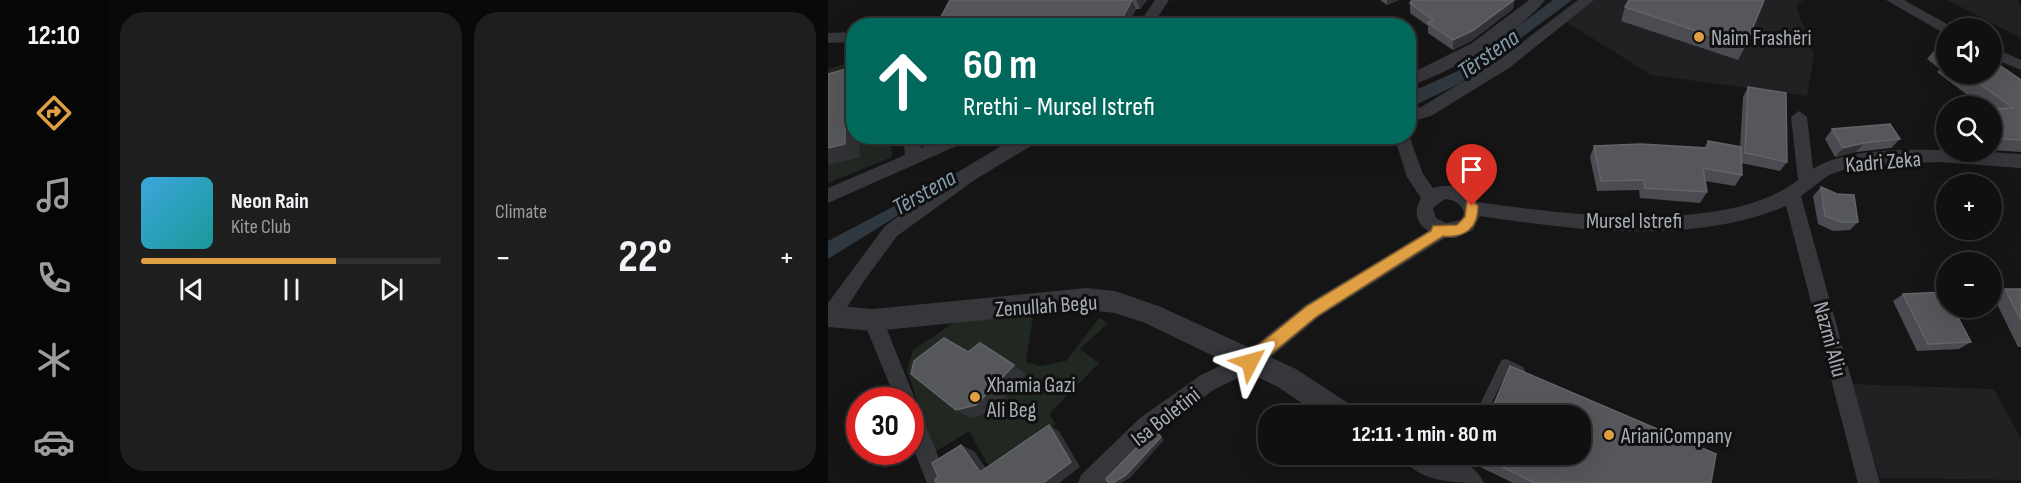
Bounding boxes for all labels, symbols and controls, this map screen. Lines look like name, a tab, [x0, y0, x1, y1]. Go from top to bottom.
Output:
map controls	[1936, 18, 2002, 318]
button: sound	[1936, 18, 2002, 84]
text: 12:10	[28, 20, 80, 52]
water label: Tërstena	[1452, 23, 1525, 86]
place label: Naim Frashëri	[1711, 25, 1812, 52]
marker: Naim Frashëri	[1692, 30, 1706, 44]
text: 60 m	[963, 40, 1037, 91]
icon: ahead	[864, 42, 942, 120]
text: Rrethi - Mursel Istrefi	[963, 91, 1155, 123]
icon: directions	[33, 92, 75, 134]
button: search	[1936, 96, 2002, 162]
pin	[1446, 144, 1497, 206]
street label: Kadri Zeka	[1844, 146, 1922, 179]
icon: arrive	[1455, 153, 1488, 186]
water label: Tërstena	[887, 163, 961, 222]
icon: music	[33, 174, 75, 216]
button: +	[1936, 174, 2002, 240]
text: Neon Rain	[231, 188, 309, 215]
text: Climate	[495, 200, 547, 224]
street label: Mursel Istrefi	[1586, 208, 1682, 235]
text: Kite Club	[231, 215, 291, 239]
text: 22°	[618, 230, 672, 285]
text: −	[495, 238, 511, 278]
text: +	[779, 238, 795, 278]
button: −	[1936, 252, 2002, 318]
icon: phone	[33, 257, 75, 299]
icon: previous	[175, 273, 208, 306]
icon: pause	[275, 273, 308, 306]
icon: next	[375, 273, 408, 306]
street label: Zenullah Begu	[994, 289, 1098, 324]
street label: Nazmi Aliu	[1807, 299, 1853, 380]
position arrow	[1218, 330, 1282, 394]
icon: climate	[33, 339, 75, 381]
place label: Xhamia Gazi Ali Beg	[986, 372, 1076, 424]
street label: Isa Boletini	[1126, 382, 1206, 453]
speed limit sign: 30	[846, 387, 924, 465]
marker: Xhamia Gazi Ali Beg	[968, 390, 982, 404]
icon: car	[33, 421, 75, 463]
text: 12:11 · 1 min · 80 m	[1352, 421, 1497, 448]
place label: ArianiCompany	[1620, 423, 1733, 450]
marker: ArianiCompany	[1602, 428, 1616, 442]

